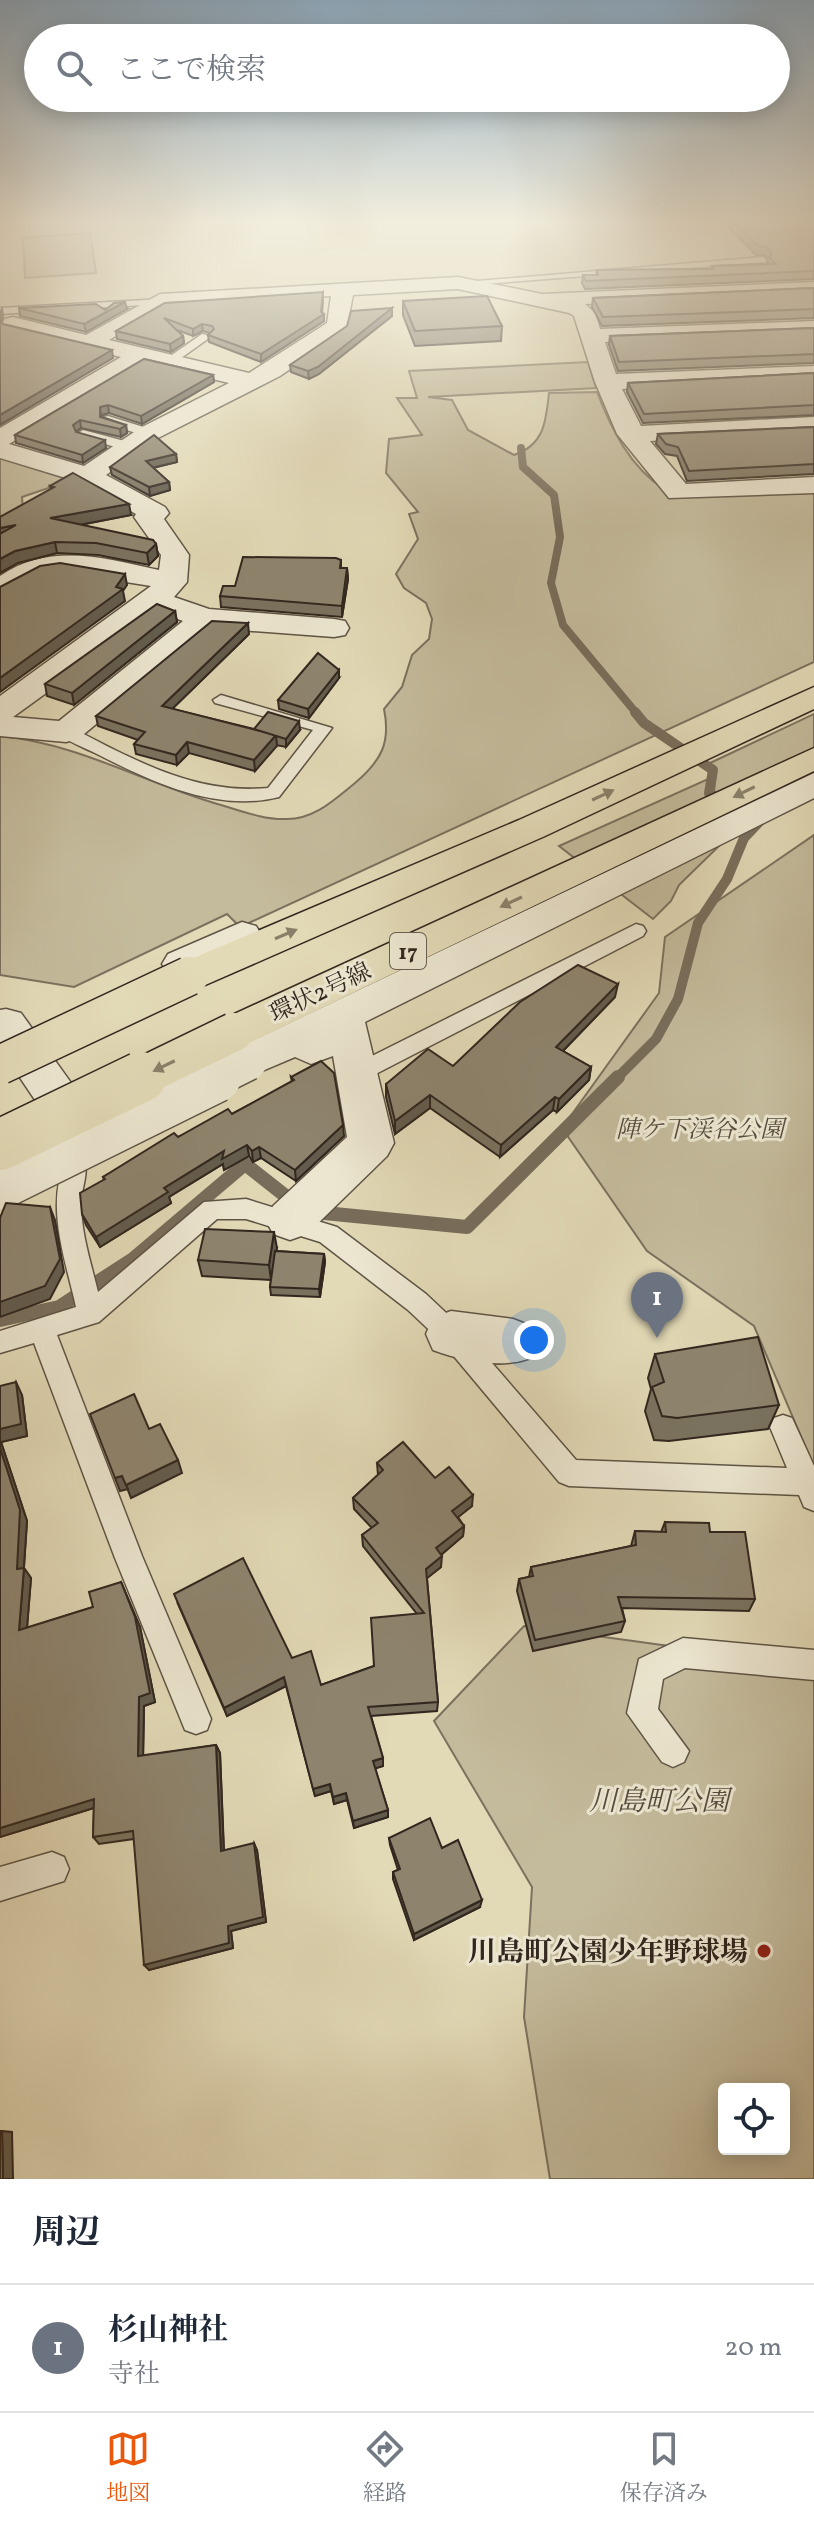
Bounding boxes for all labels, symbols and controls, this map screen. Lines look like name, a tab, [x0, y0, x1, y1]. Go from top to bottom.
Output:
search box	[24, 24, 790, 112]
icon: search	[52, 46, 96, 90]
text: ここで検索	[116, 50, 266, 92]
one-way arrow	[732, 785, 755, 799]
one-way arrow	[591, 788, 615, 802]
one-way arrow	[499, 895, 523, 909]
one-way arrow	[275, 928, 298, 941]
road number: 17	[390, 933, 426, 969]
street label: 環状2号線	[264, 955, 377, 1032]
one-way arrow	[152, 1059, 176, 1073]
park label: 陣ケ下渓谷公園	[616, 1114, 788, 1148]
pin: 1	[631, 1272, 683, 1338]
your location	[514, 1320, 554, 1360]
park label: 川島町公園	[589, 1783, 733, 1822]
place label: 川島町公園少年野球場	[468, 1934, 748, 1973]
marker: 川島町公園少年野球場	[755, 1942, 773, 1960]
map controls	[718, 2083, 790, 2155]
button: locate	[718, 2083, 790, 2155]
text: 周辺	[32, 2211, 100, 2258]
text: 杉山神社	[108, 2310, 228, 2352]
text: 1	[53, 2330, 63, 2366]
text: 20 m	[724, 2330, 782, 2366]
text: 寺社	[108, 2357, 160, 2393]
tab: 地図	[106, 2427, 150, 2510]
tab: 経路	[363, 2427, 407, 2510]
tab: 保存済み	[620, 2427, 708, 2510]

